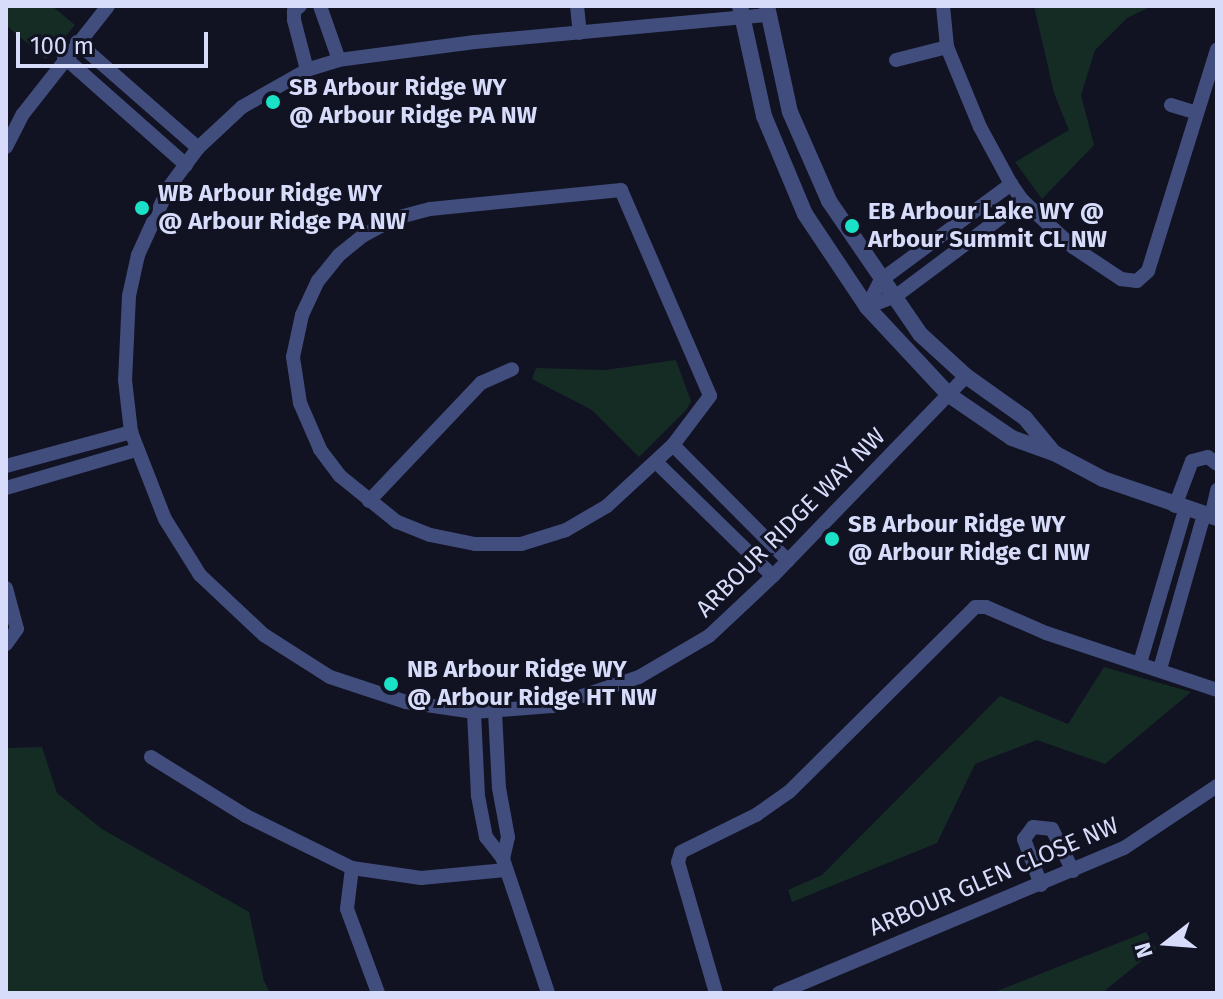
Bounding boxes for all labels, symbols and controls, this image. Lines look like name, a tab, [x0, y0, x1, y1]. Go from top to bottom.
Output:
scale bar	[20, 16, 212, 66]
text: 100 m	[30, 32, 94, 60]
place label: SB Arbour Ridge WY @ Arbour Ridge PA NW	[289, 74, 537, 130]
marker: SB Arbour Ridge WY @ Arbour Ridge PA NW	[264, 93, 282, 111]
place label: WB Arbour Ridge WY @ Arbour Ridge PA NW	[158, 180, 406, 236]
place label: EB Arbour Lake WY @ Arbour Summit CL NW	[868, 198, 1107, 254]
marker: WB Arbour Ridge WY @ Arbour Ridge PA NW	[133, 199, 151, 217]
marker: EB Arbour Lake WY @ Arbour Summit CL NW	[843, 217, 861, 235]
street label: ARBOUR RIDGE WAY NW	[690, 422, 892, 624]
place label: SB Arbour Ridge WY @ Arbour Ridge CI NW	[848, 511, 1090, 567]
marker: SB Arbour Ridge WY @ Arbour Ridge CI NW	[823, 530, 841, 548]
place label: NB Arbour Ridge WY @ Arbour Ridge HT NW	[407, 656, 657, 712]
marker: NB Arbour Ridge WY @ Arbour Ridge HT NW	[382, 675, 400, 693]
street label: ARBOUR GLEN CLOSE NW	[865, 811, 1123, 943]
north arrow	[1127, 903, 1207, 983]
text: N	[1129, 939, 1159, 961]

